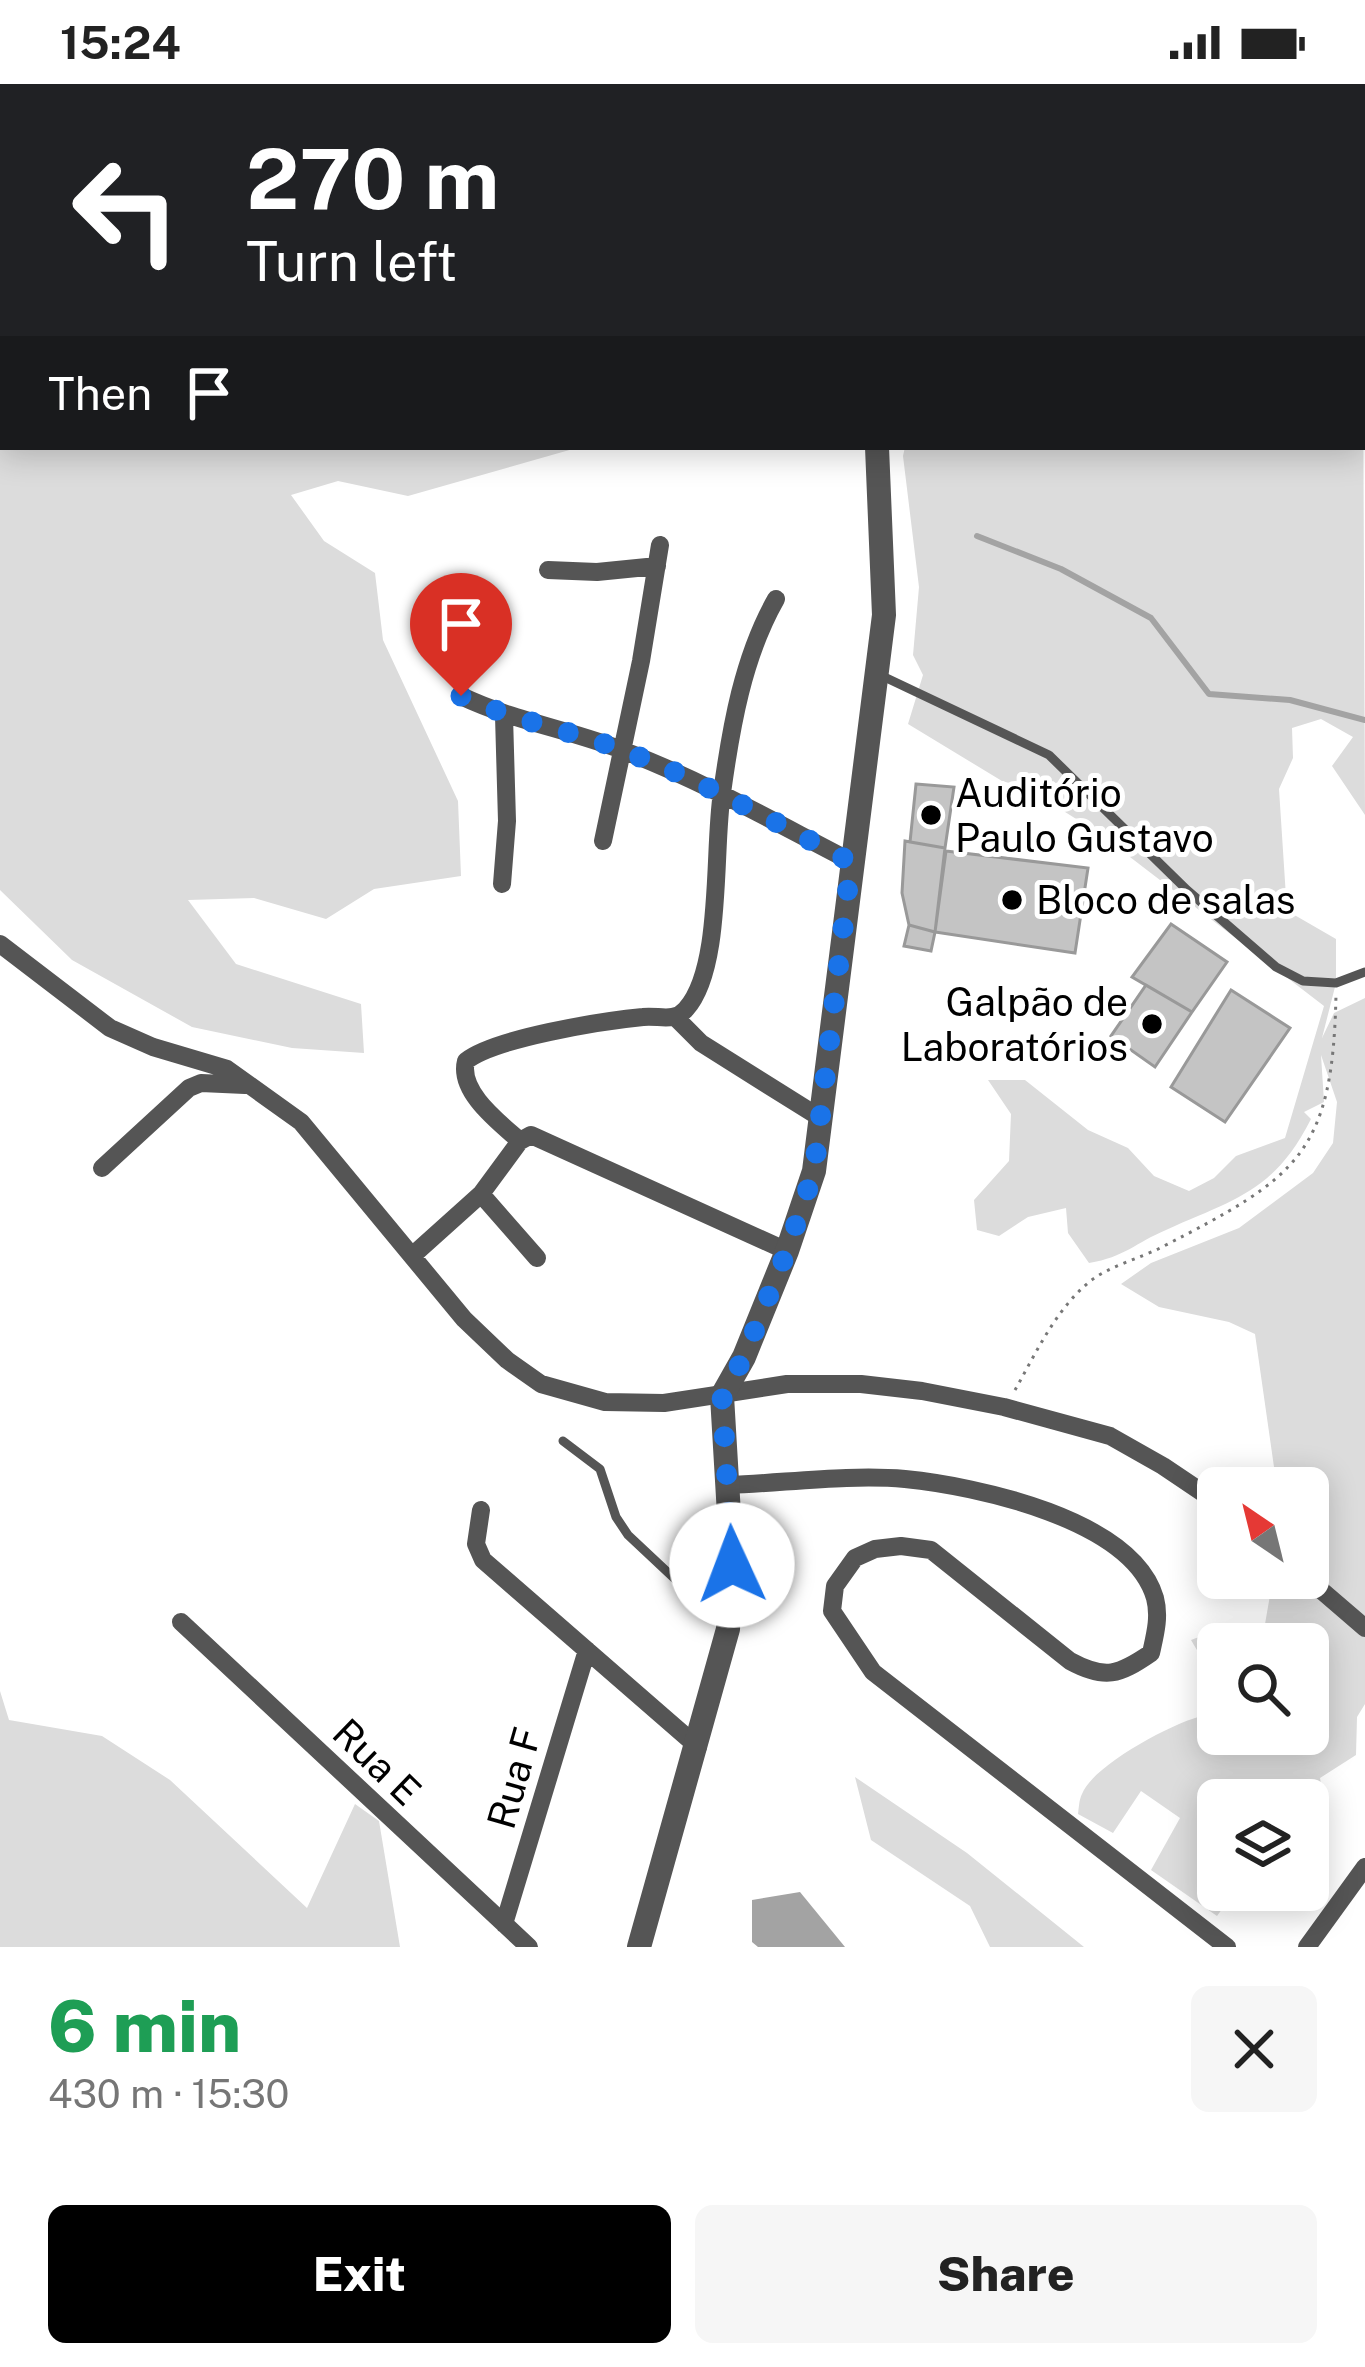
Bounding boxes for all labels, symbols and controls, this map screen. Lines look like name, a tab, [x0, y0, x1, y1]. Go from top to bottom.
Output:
text: 15:24	[60, 16, 181, 69]
text: 270 m	[246, 129, 499, 228]
icon: left	[48, 132, 204, 288]
text: Turn left	[246, 230, 457, 293]
icon: arrive	[176, 360, 242, 426]
text: Then	[48, 367, 152, 420]
pin	[410, 573, 512, 696]
icon: arrive	[428, 591, 494, 657]
place label: Auditório Paulo Gustavo	[955, 770, 1214, 861]
marker: Auditório Paulo Gustavo	[918, 802, 944, 828]
place label: Bloco de salas	[1036, 877, 1296, 923]
marker: Bloco de salas	[999, 887, 1025, 913]
place label: Galpão de Laboratórios	[901, 979, 1128, 1070]
marker: Galpão de Laboratórios	[1139, 1011, 1165, 1037]
north arrow	[1197, 1467, 1329, 1599]
map controls	[1197, 1467, 1329, 1911]
position arrow	[669, 1502, 795, 1628]
button: search	[1197, 1623, 1329, 1755]
street label: Rua E	[324, 1709, 430, 1815]
street label: Rua F	[478, 1722, 550, 1834]
button: layers	[1197, 1779, 1329, 1911]
text: 6 min	[48, 1984, 241, 2068]
button: close	[1191, 1986, 1317, 2112]
text: 430 m · 15:30	[48, 2071, 289, 2117]
button: Exit	[48, 2205, 671, 2343]
button: Share	[695, 2205, 1317, 2343]

